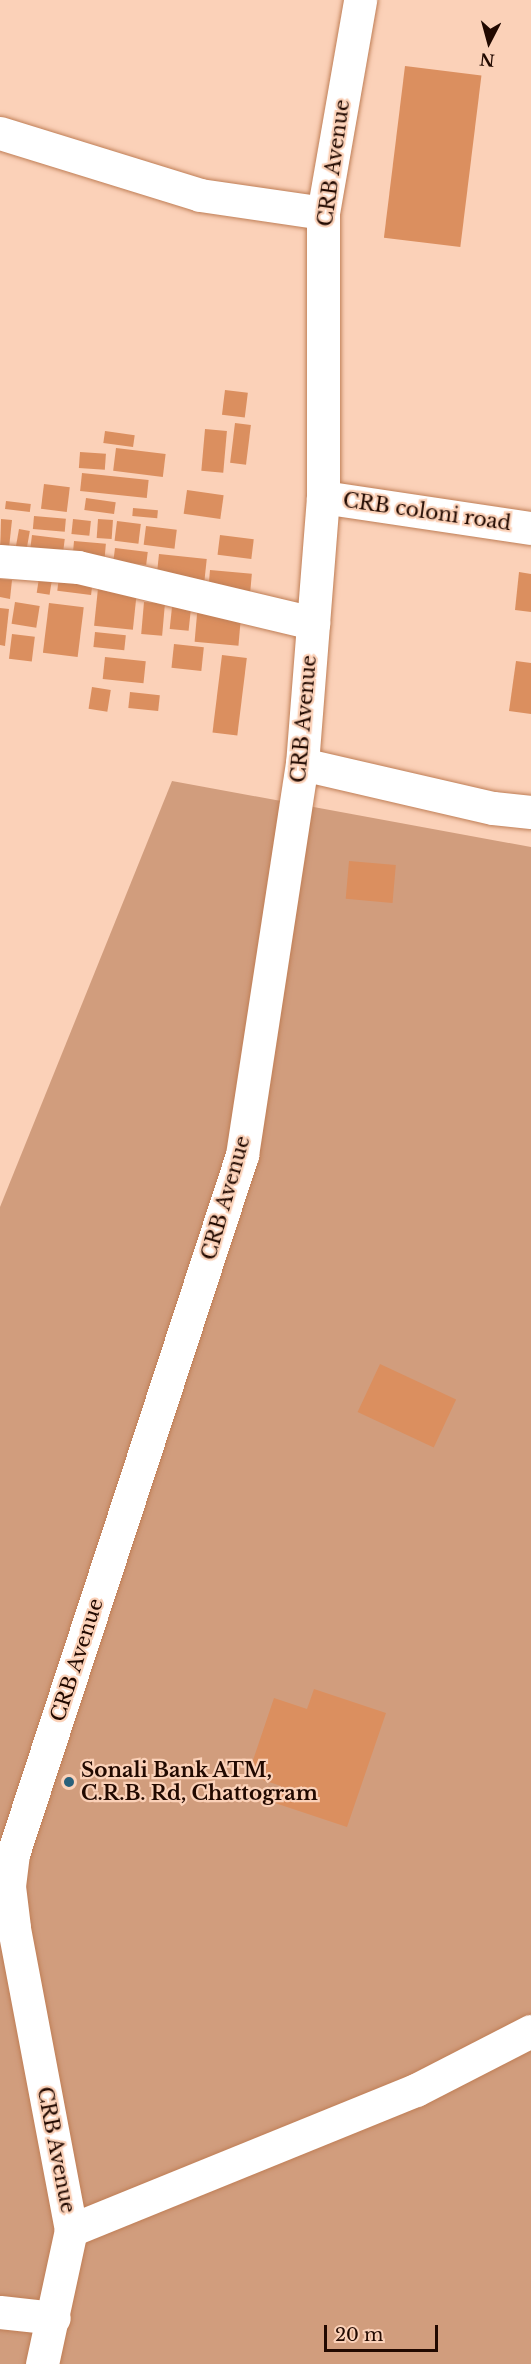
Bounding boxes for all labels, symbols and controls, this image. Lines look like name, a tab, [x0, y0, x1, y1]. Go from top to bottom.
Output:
north arrow	[459, 12, 519, 72]
text: N	[479, 49, 496, 71]
street label: CRB Avenue	[313, 97, 355, 229]
street label: CRB coloni road	[341, 488, 513, 536]
street label: CRB Avenue	[286, 654, 322, 784]
street label: CRB Avenue	[197, 1133, 255, 1263]
street label: CRB Avenue	[46, 1595, 108, 1725]
place label: Sonali Bank ATM, C.R.B. Rd, Chattogram	[81, 1758, 318, 1805]
marker: Sonali Bank ATM, C.R.B. Rd, Chattogram	[62, 1775, 76, 1789]
street label: CRB Avenue	[32, 2084, 80, 2216]
scale bar	[327, 2313, 441, 2351]
text: 20 m	[335, 2324, 383, 2346]

